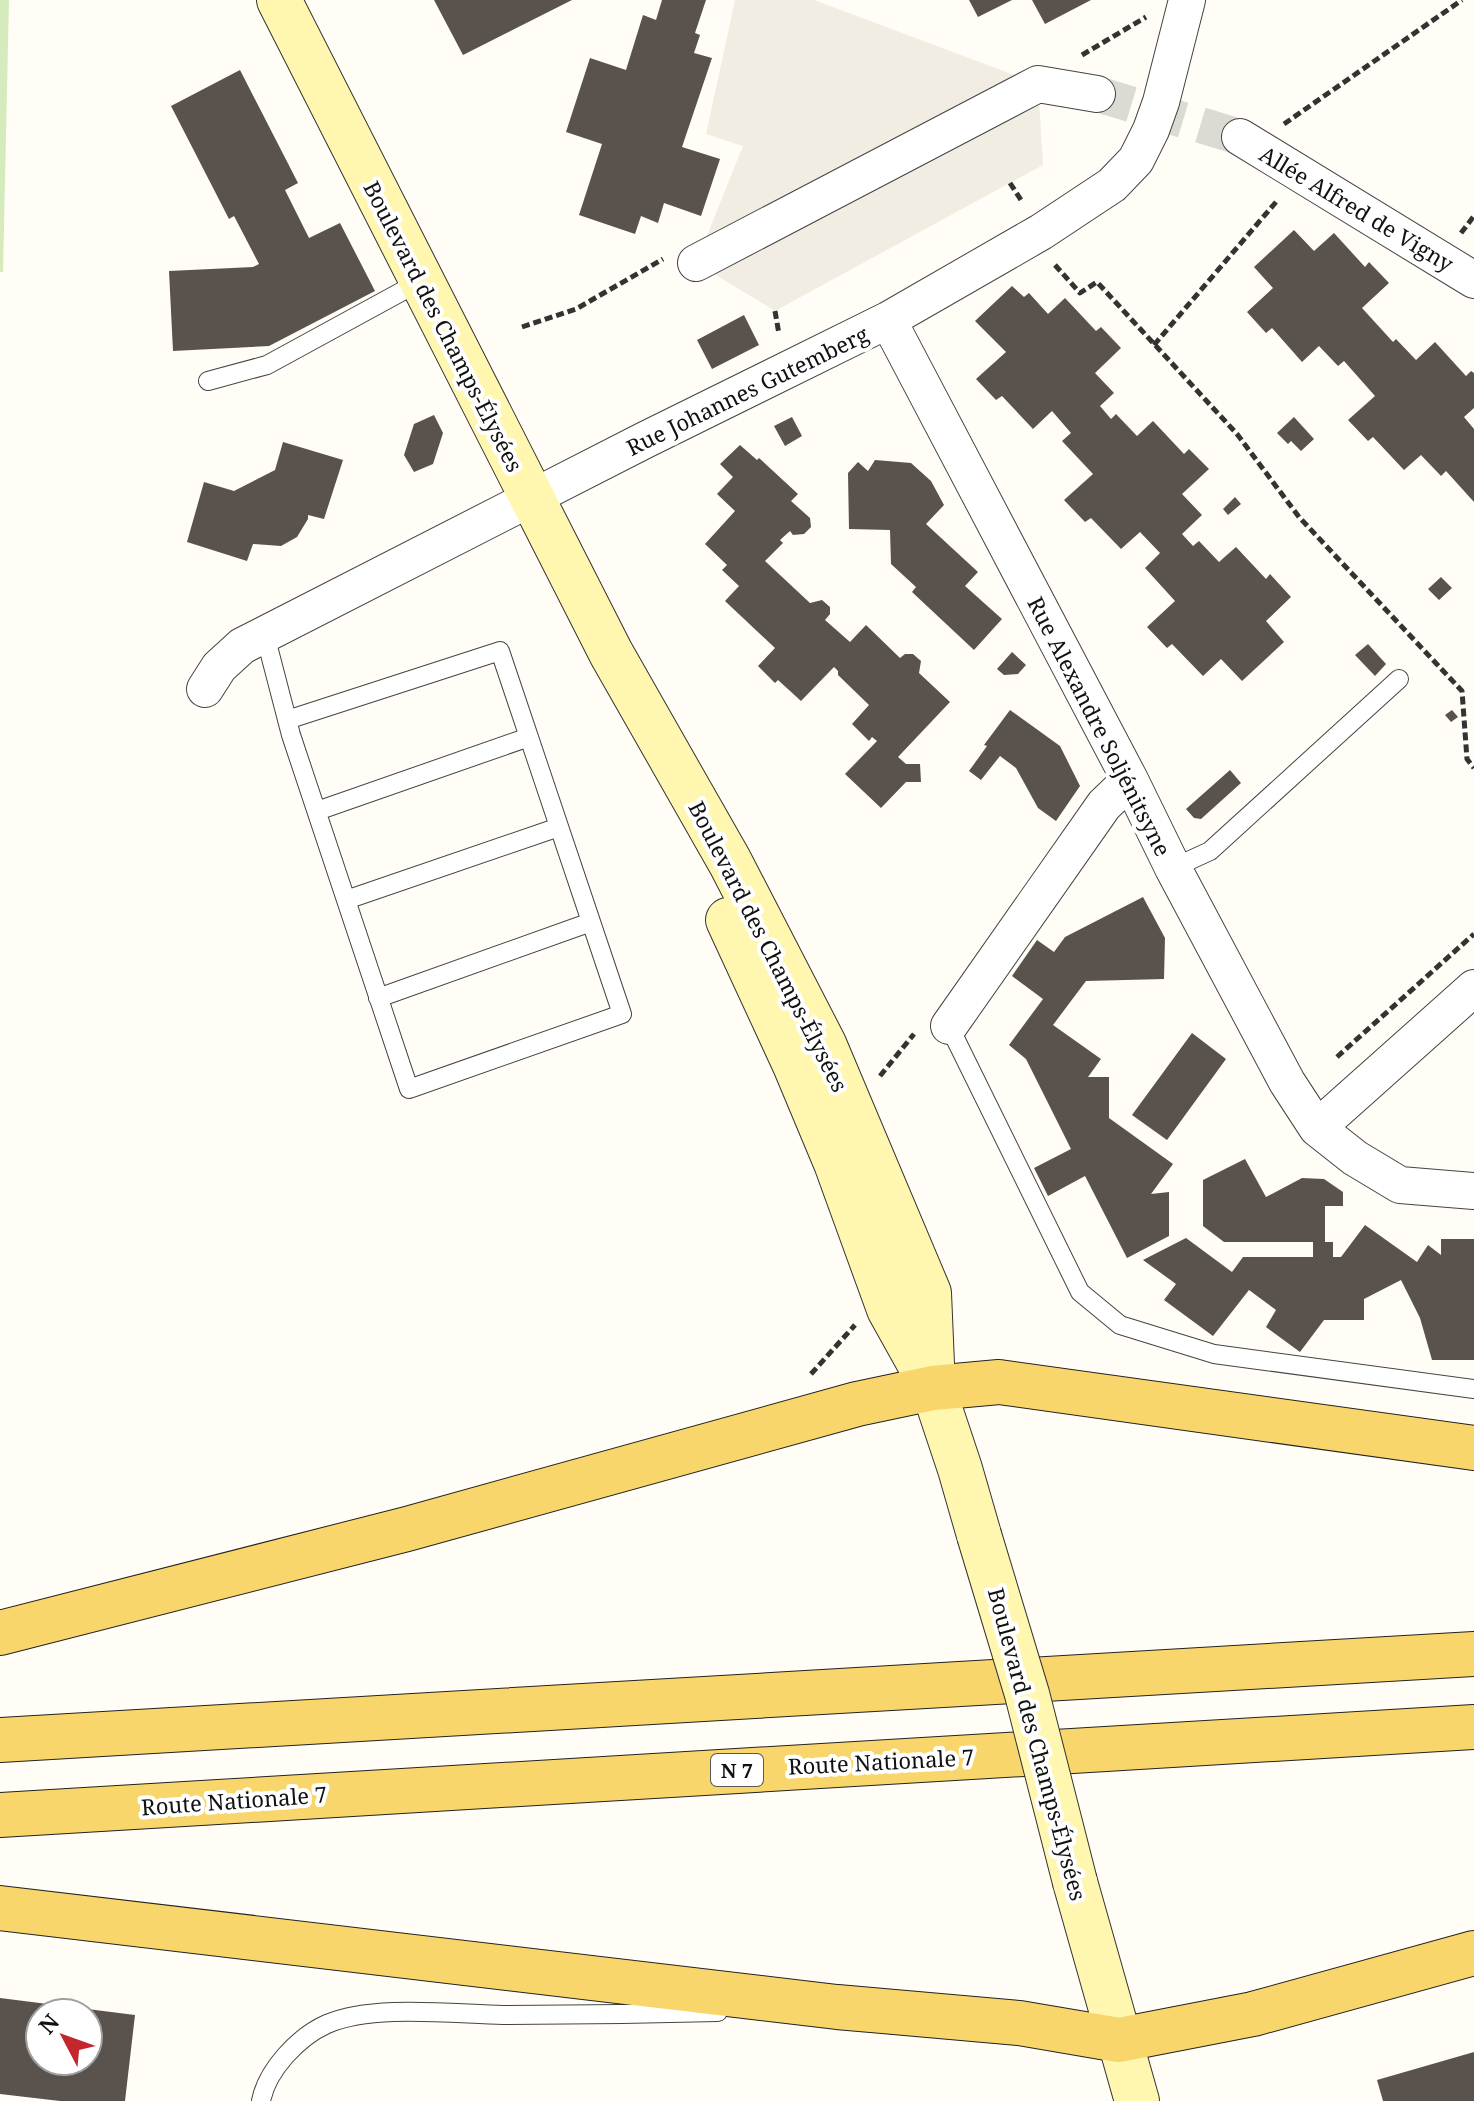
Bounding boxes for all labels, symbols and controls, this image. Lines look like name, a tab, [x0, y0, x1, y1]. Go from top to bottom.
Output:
street label: Allée Alfred de Vigny	[1255, 138, 1460, 278]
street label: Boulevard des Champs-Élysées	[357, 176, 531, 476]
street label: Rue Johannes Gutemberg	[621, 318, 873, 462]
street label: Rue Alexandre Soljénitsyne	[1021, 591, 1179, 861]
street label: Boulevard des Champs-Élysées	[682, 796, 856, 1096]
street label: Boulevard des Champs-Élysées	[982, 1584, 1094, 1904]
street label: Route Nationale 7	[787, 1741, 975, 1781]
road number: N 7	[711, 1754, 763, 1786]
street label: Route Nationale 7	[140, 1779, 328, 1821]
north arrow	[24, 1997, 104, 2077]
text: N	[31, 2007, 65, 2040]

